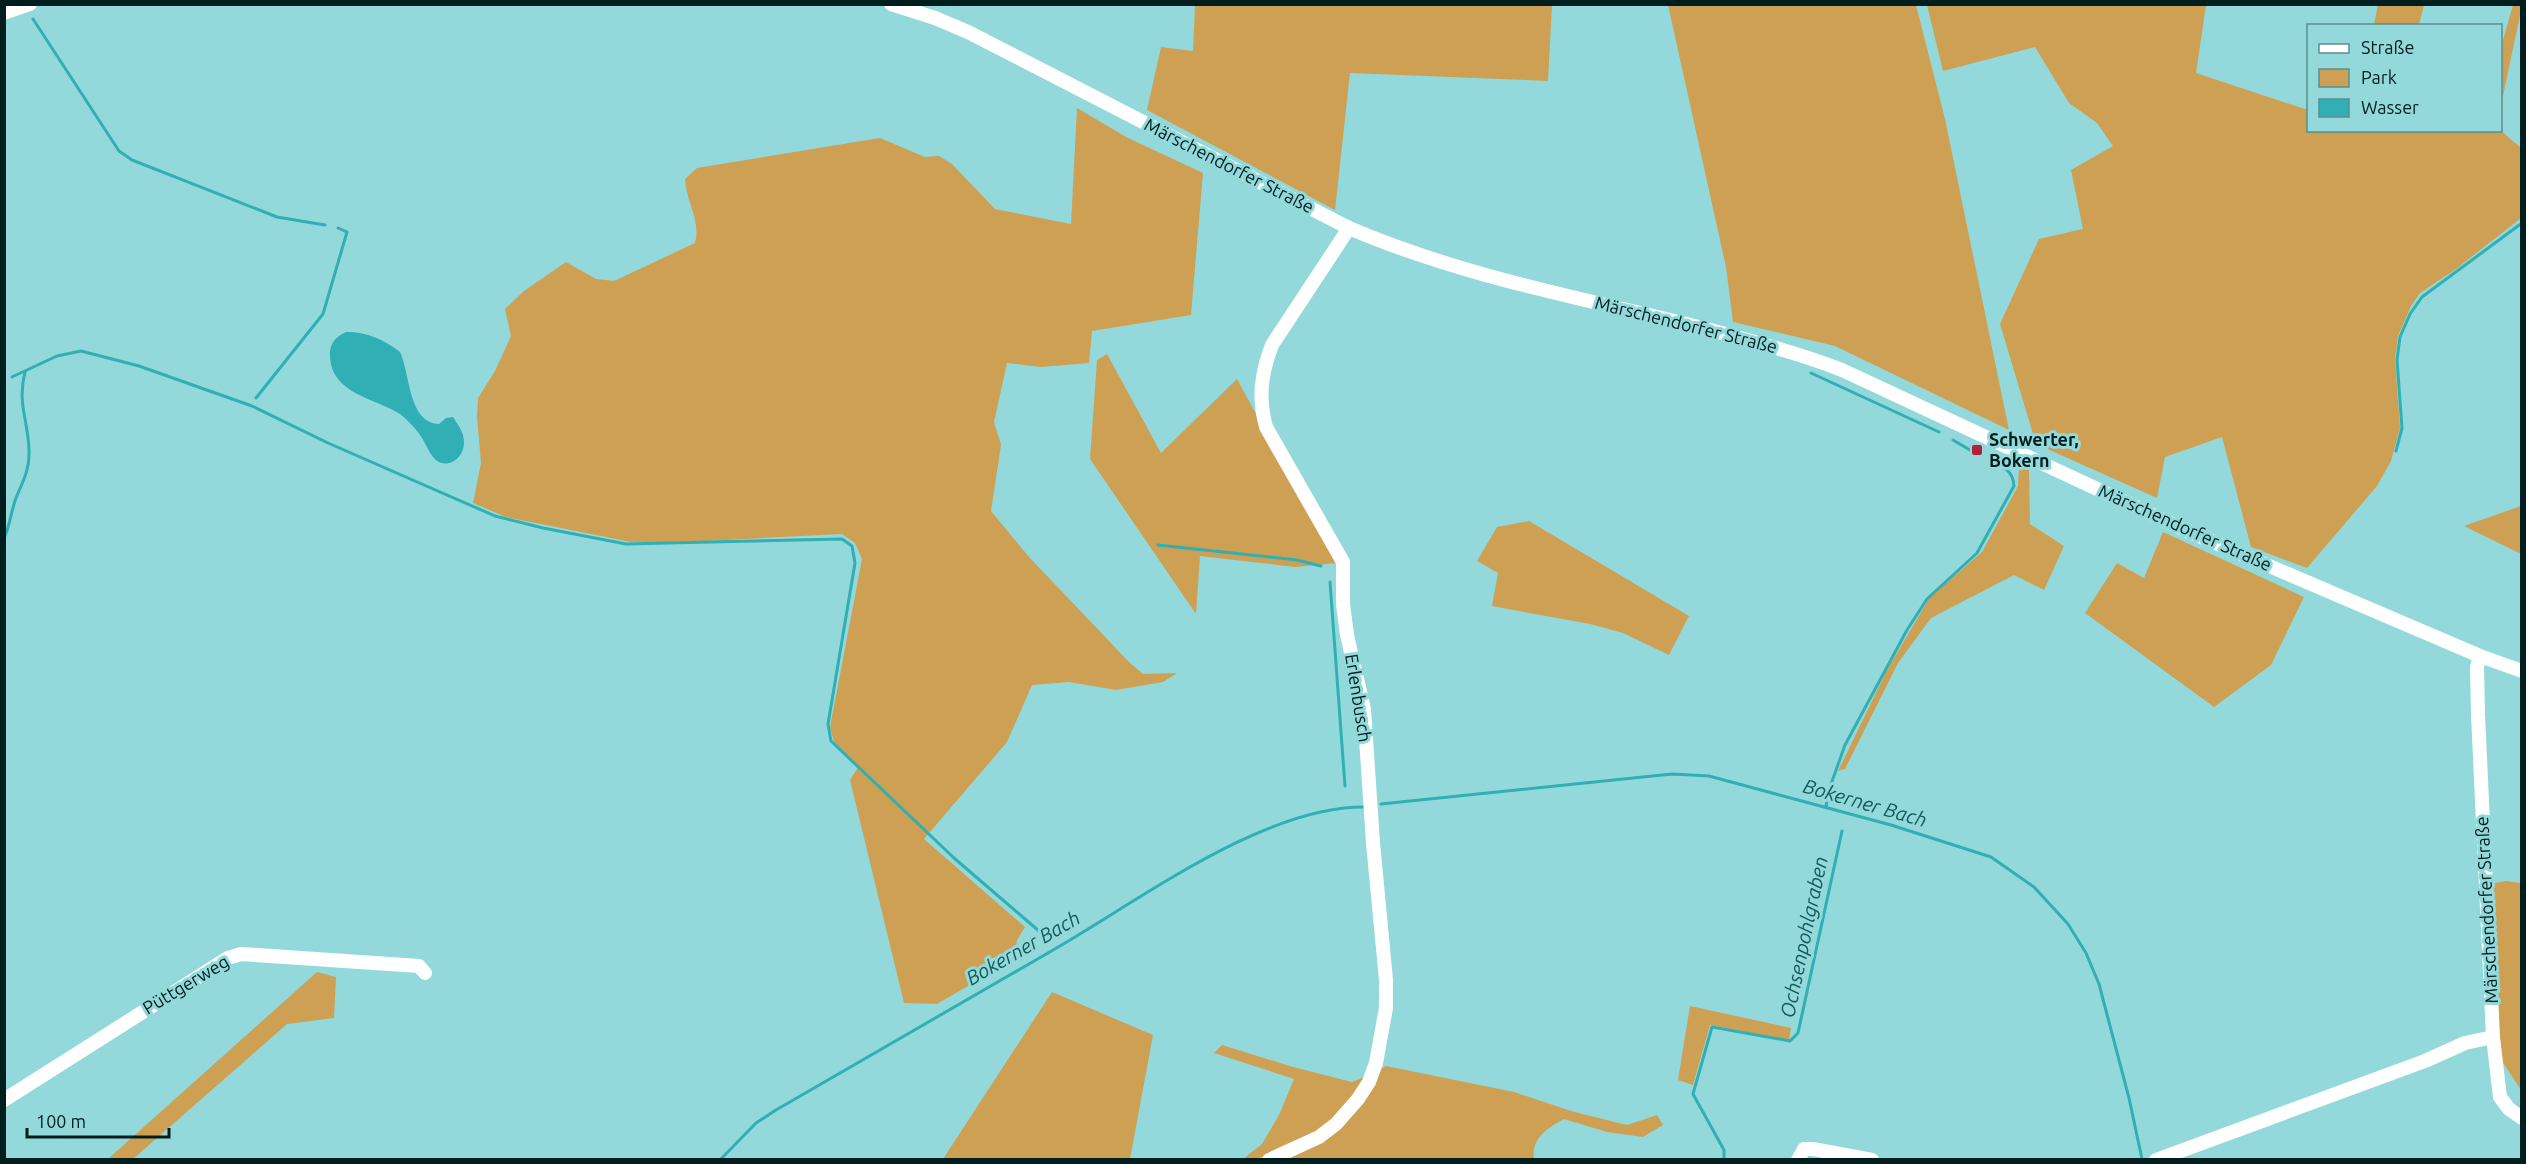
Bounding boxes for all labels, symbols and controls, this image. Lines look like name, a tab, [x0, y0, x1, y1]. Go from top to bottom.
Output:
legend	[2307, 24, 2502, 132]
text: Straße	[2361, 37, 2414, 57]
text: Park	[2361, 67, 2397, 87]
text: Wasser	[2361, 97, 2419, 117]
street label: Märschendorfer Straße	[1141, 114, 1317, 217]
street label: Märschendorfer Straße	[1593, 292, 1780, 356]
place label: Schwerter, Bokern	[1989, 429, 2079, 470]
marker: Schwerter, Bokern	[1970, 443, 1984, 457]
street label: Märschendorfer Straße	[2096, 480, 2275, 574]
street label: Erlenbusch	[1342, 652, 1376, 743]
water label: Bokerner Bach	[1801, 774, 1930, 831]
street label: Märschendorfer Straße	[2471, 816, 2501, 1004]
water label: Ochsenpohlgraben	[1775, 854, 1832, 1020]
water label: Bokerner Bach	[962, 906, 1084, 989]
street label: Püttgerweg	[139, 951, 232, 1018]
scale bar	[27, 1101, 170, 1139]
text: 100 m	[36, 1111, 86, 1131]

